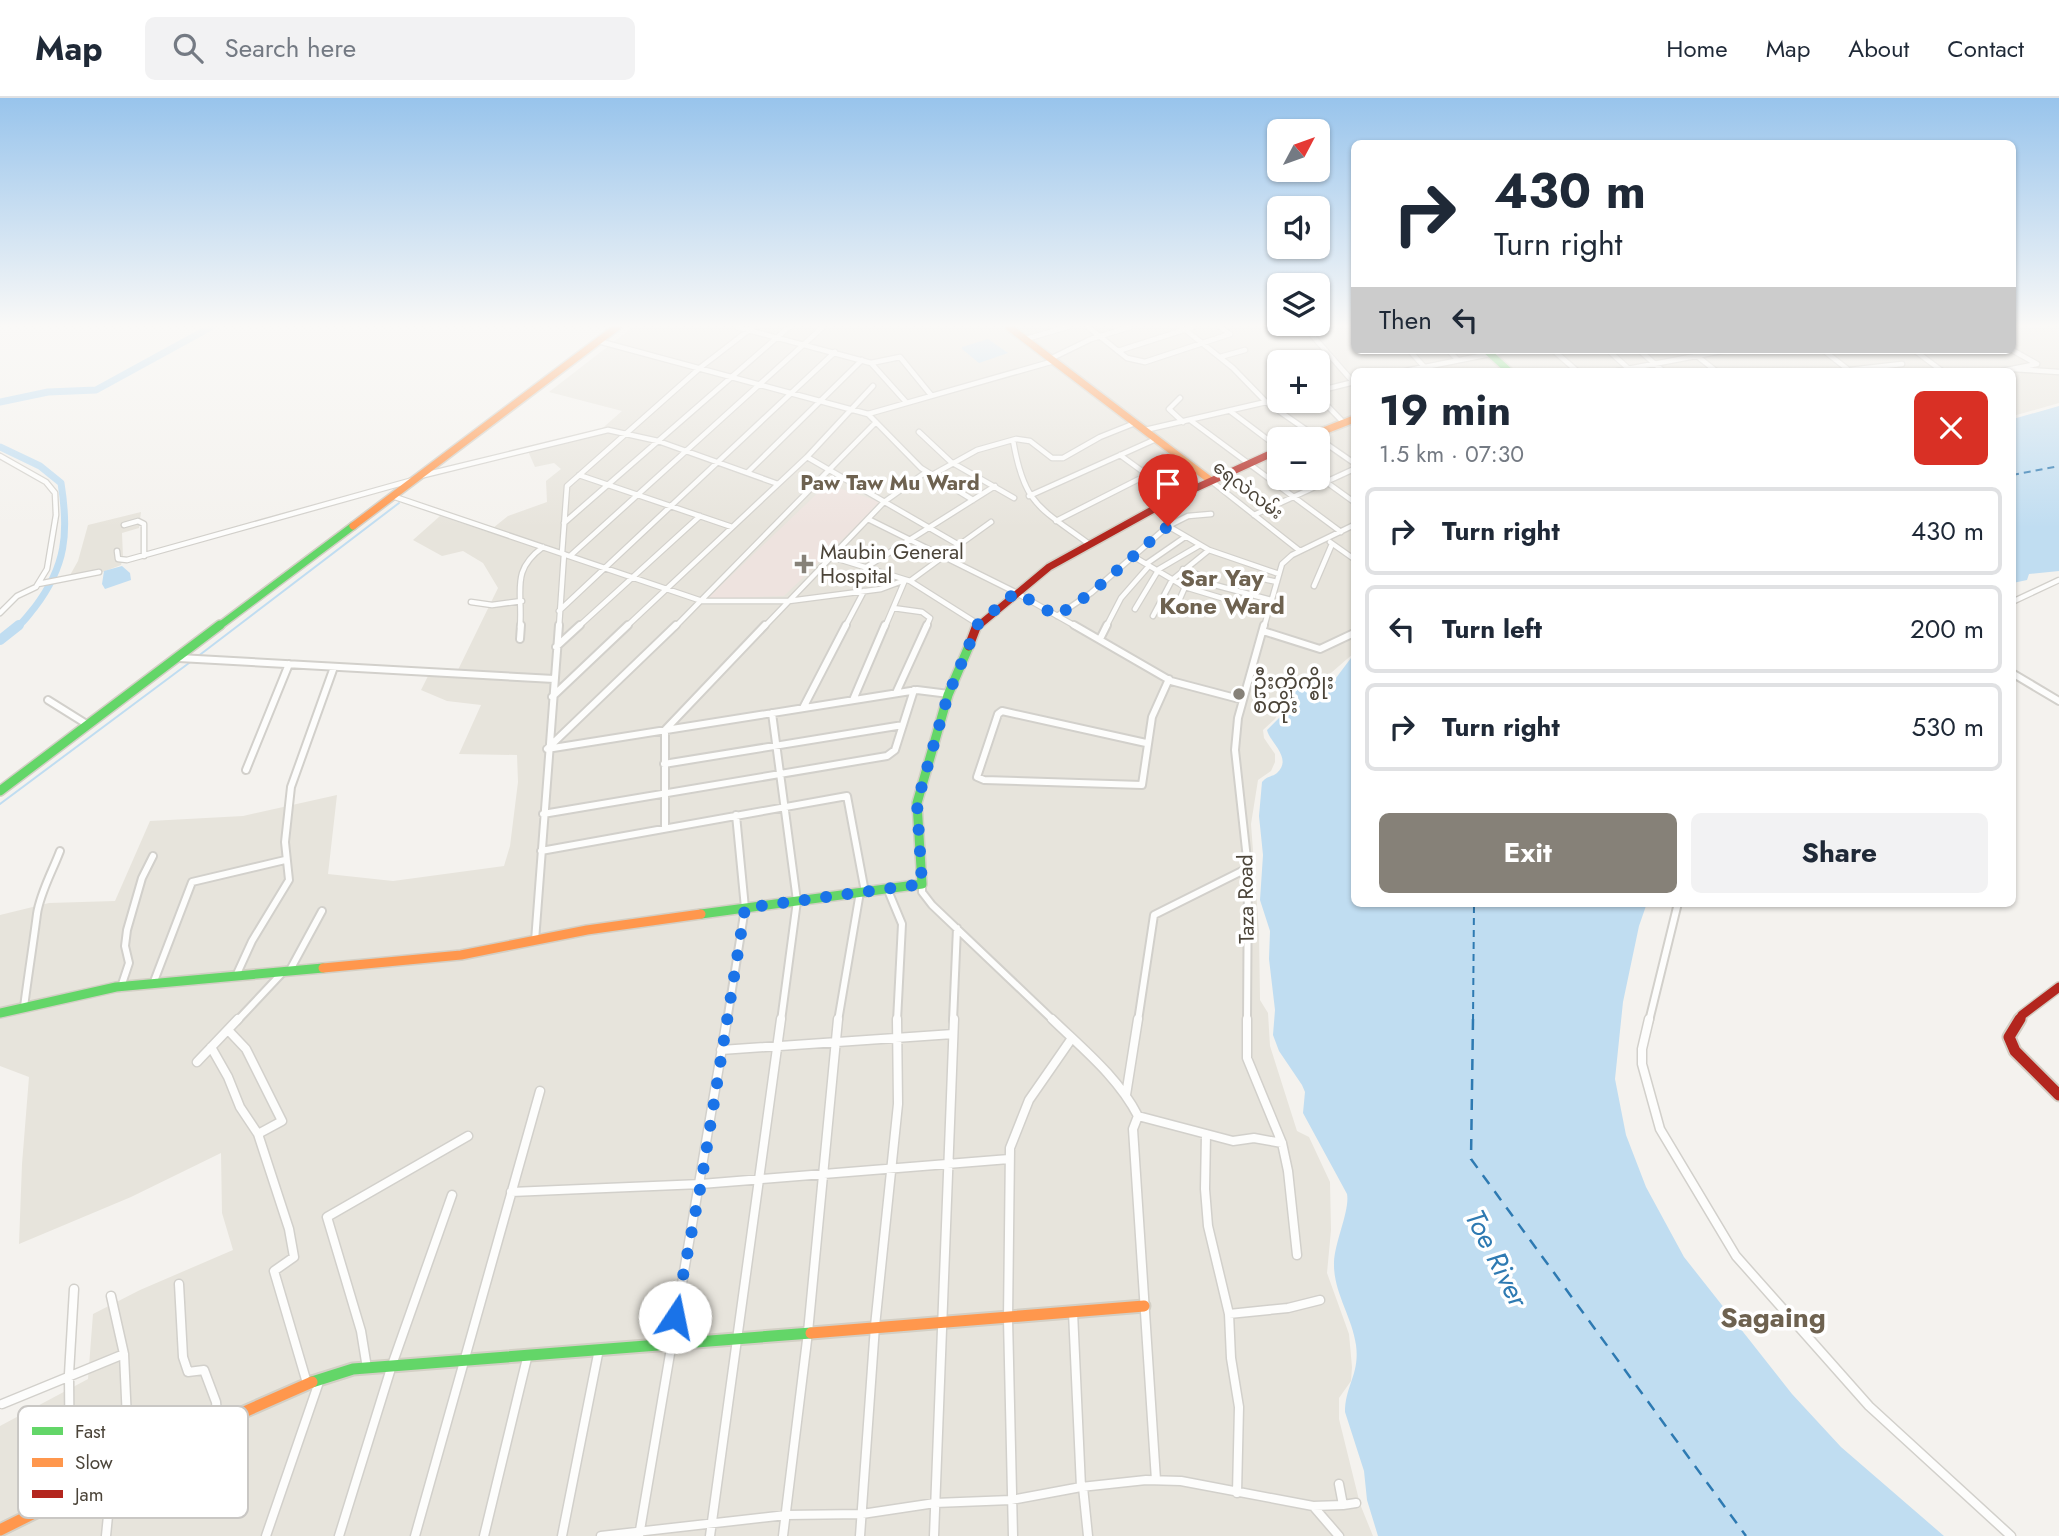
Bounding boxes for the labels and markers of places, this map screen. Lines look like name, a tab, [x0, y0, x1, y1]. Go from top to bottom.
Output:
pin	[1138, 454, 1198, 526]
place label: Maubin General Hospital	[820, 537, 964, 591]
marker: Maubin General Hospital	[794, 554, 814, 574]
place label: ဦးတိုက္စိုး စတိုး	[1253, 666, 1334, 723]
marker: ဦးတိုက္စိုး စတိုး	[1231, 686, 1247, 702]

